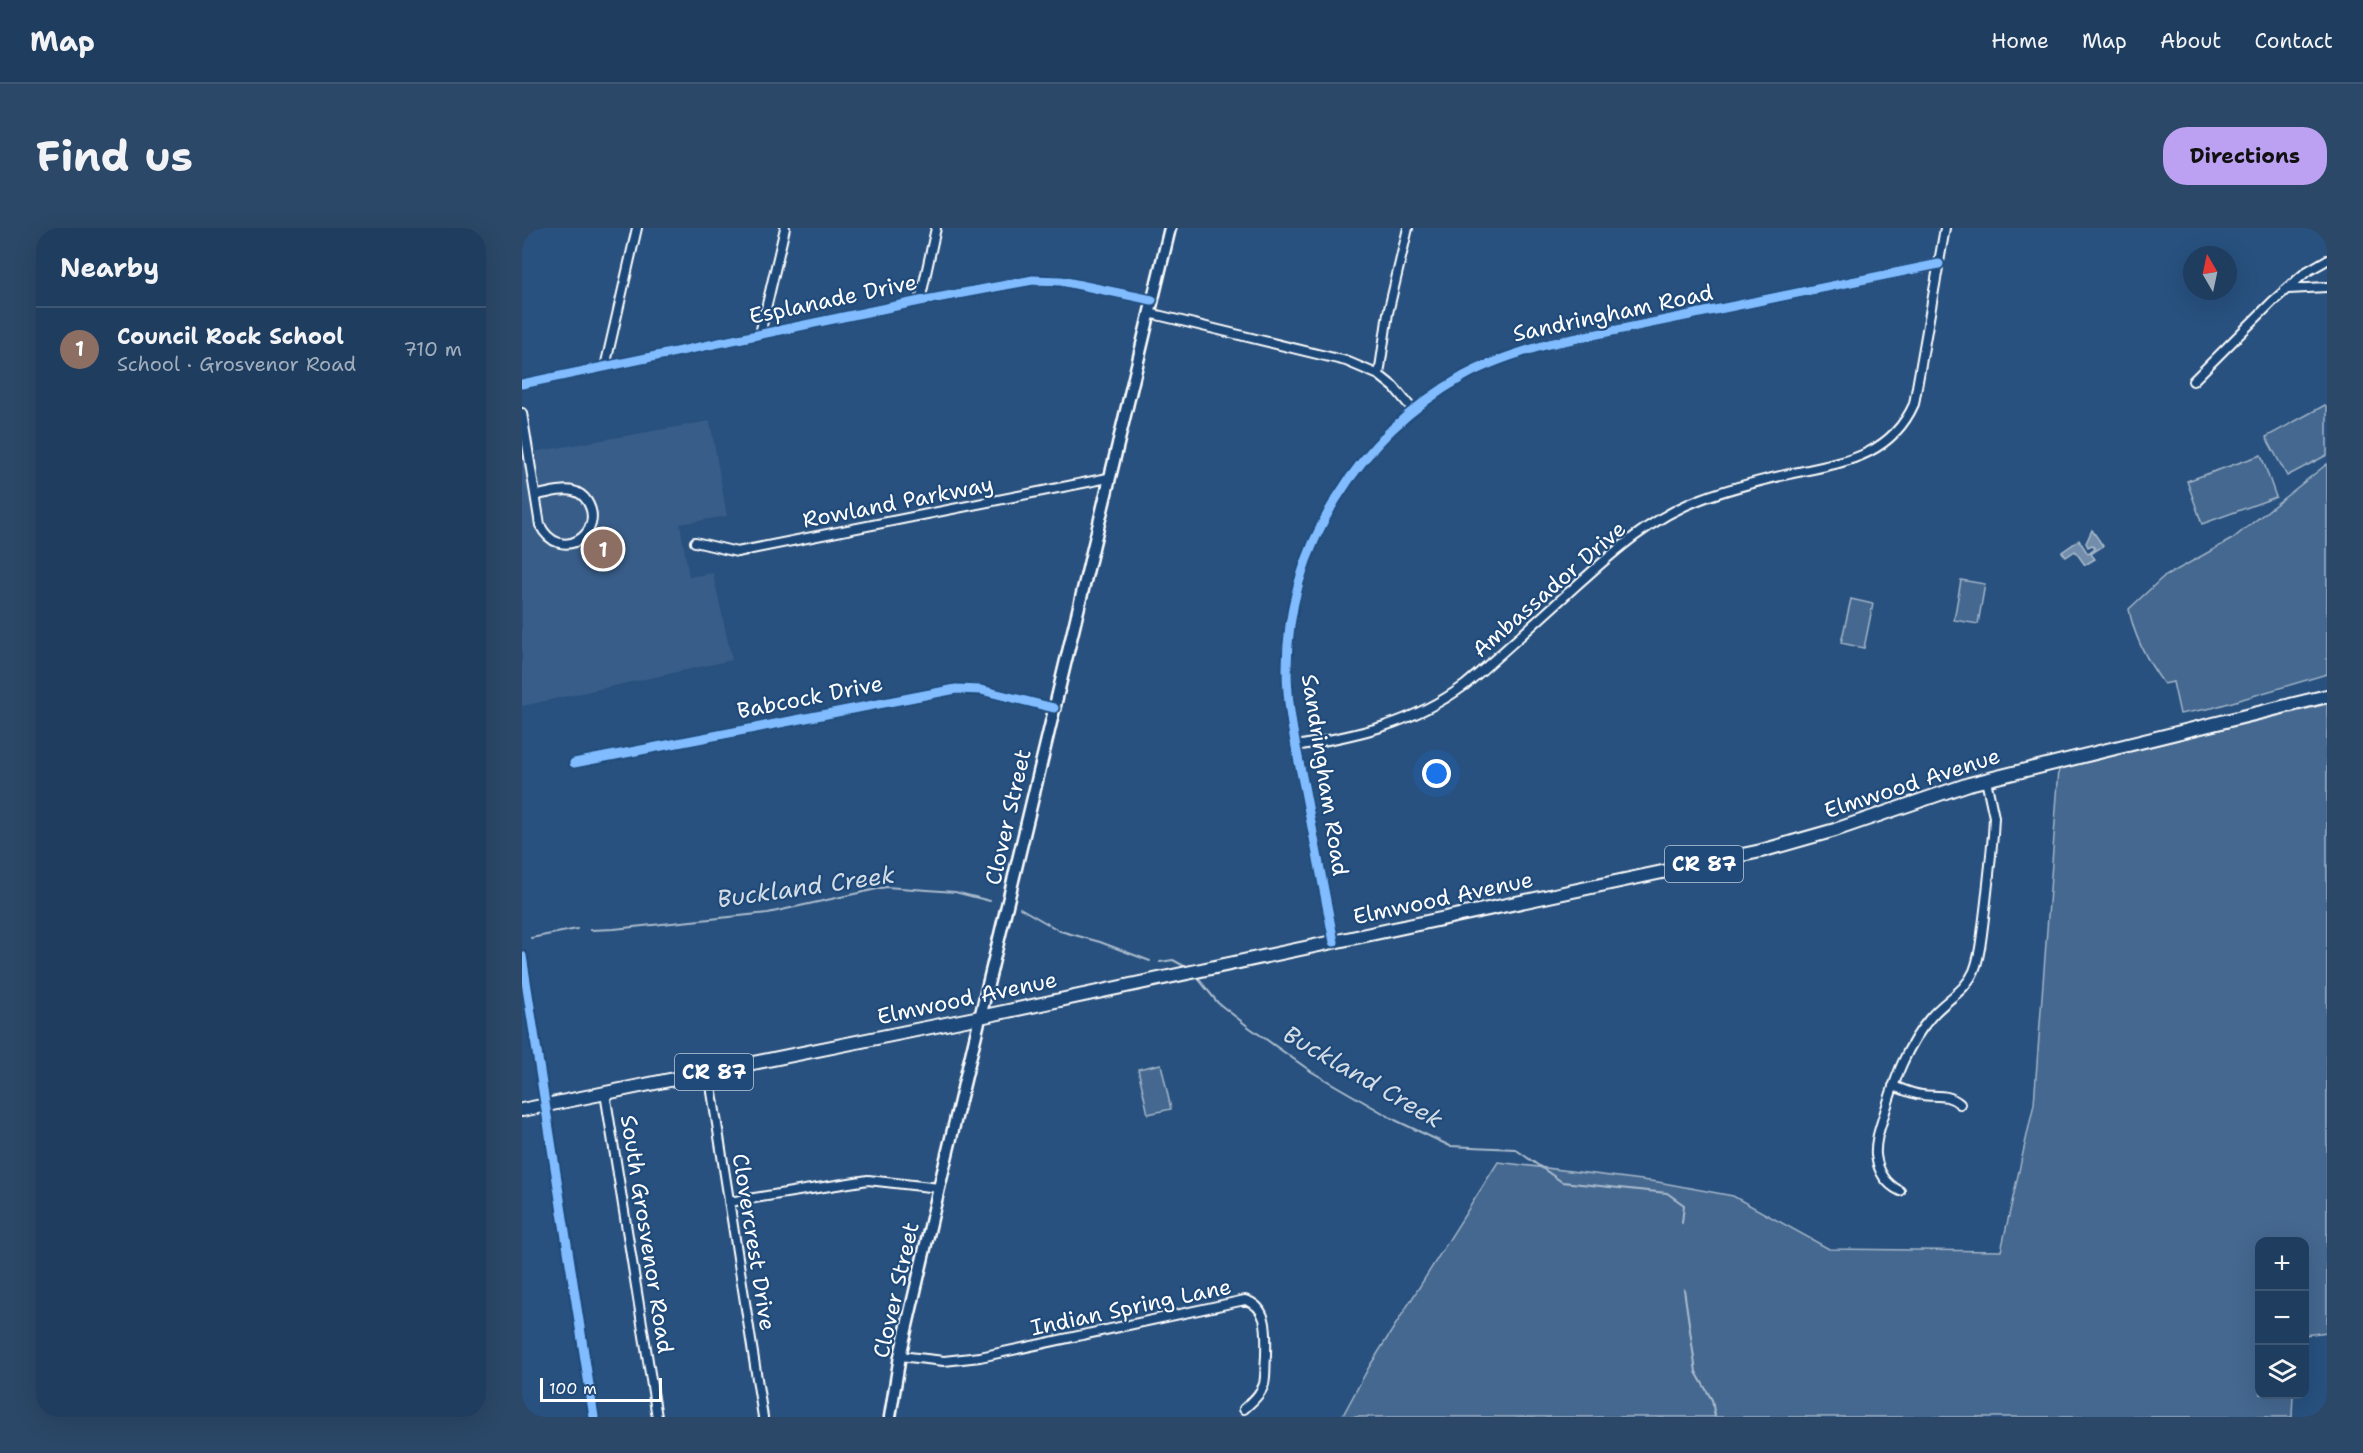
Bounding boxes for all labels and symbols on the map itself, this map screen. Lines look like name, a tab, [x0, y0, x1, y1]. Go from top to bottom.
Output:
north arrow	[2183, 246, 2237, 300]
street label: Esplanade Drive	[746, 267, 920, 331]
street label: Sandringham Road	[1510, 278, 1716, 348]
street label: Rowland Parkway	[800, 469, 996, 535]
street label: Ambassador Drive	[1466, 514, 1632, 664]
pin: 1	[584, 526, 622, 572]
street label: Babcock Drive	[735, 669, 885, 725]
street label: Sandringham Road	[1295, 672, 1355, 878]
street label: Elmwood Avenue	[1820, 741, 2004, 825]
street label: Clover Street	[978, 746, 1038, 888]
your location	[1422, 759, 1451, 788]
road number: CR 87	[1665, 846, 1743, 882]
water label: Buckland Creek	[715, 859, 897, 915]
street label: Elmwood Avenue	[1350, 865, 1536, 931]
street label: Elmwood Avenue	[874, 965, 1060, 1031]
water label: Buckland Creek	[1277, 1018, 1449, 1136]
road number: CR 87	[675, 1054, 753, 1090]
street label: South Grosvenor Road	[614, 1113, 680, 1355]
street label: Clovercrest Drive	[726, 1151, 782, 1333]
street label: Clover Street	[866, 1219, 926, 1361]
street label: Indian Spring Lane	[1028, 1272, 1234, 1342]
scale bar	[540, 1375, 662, 1402]

